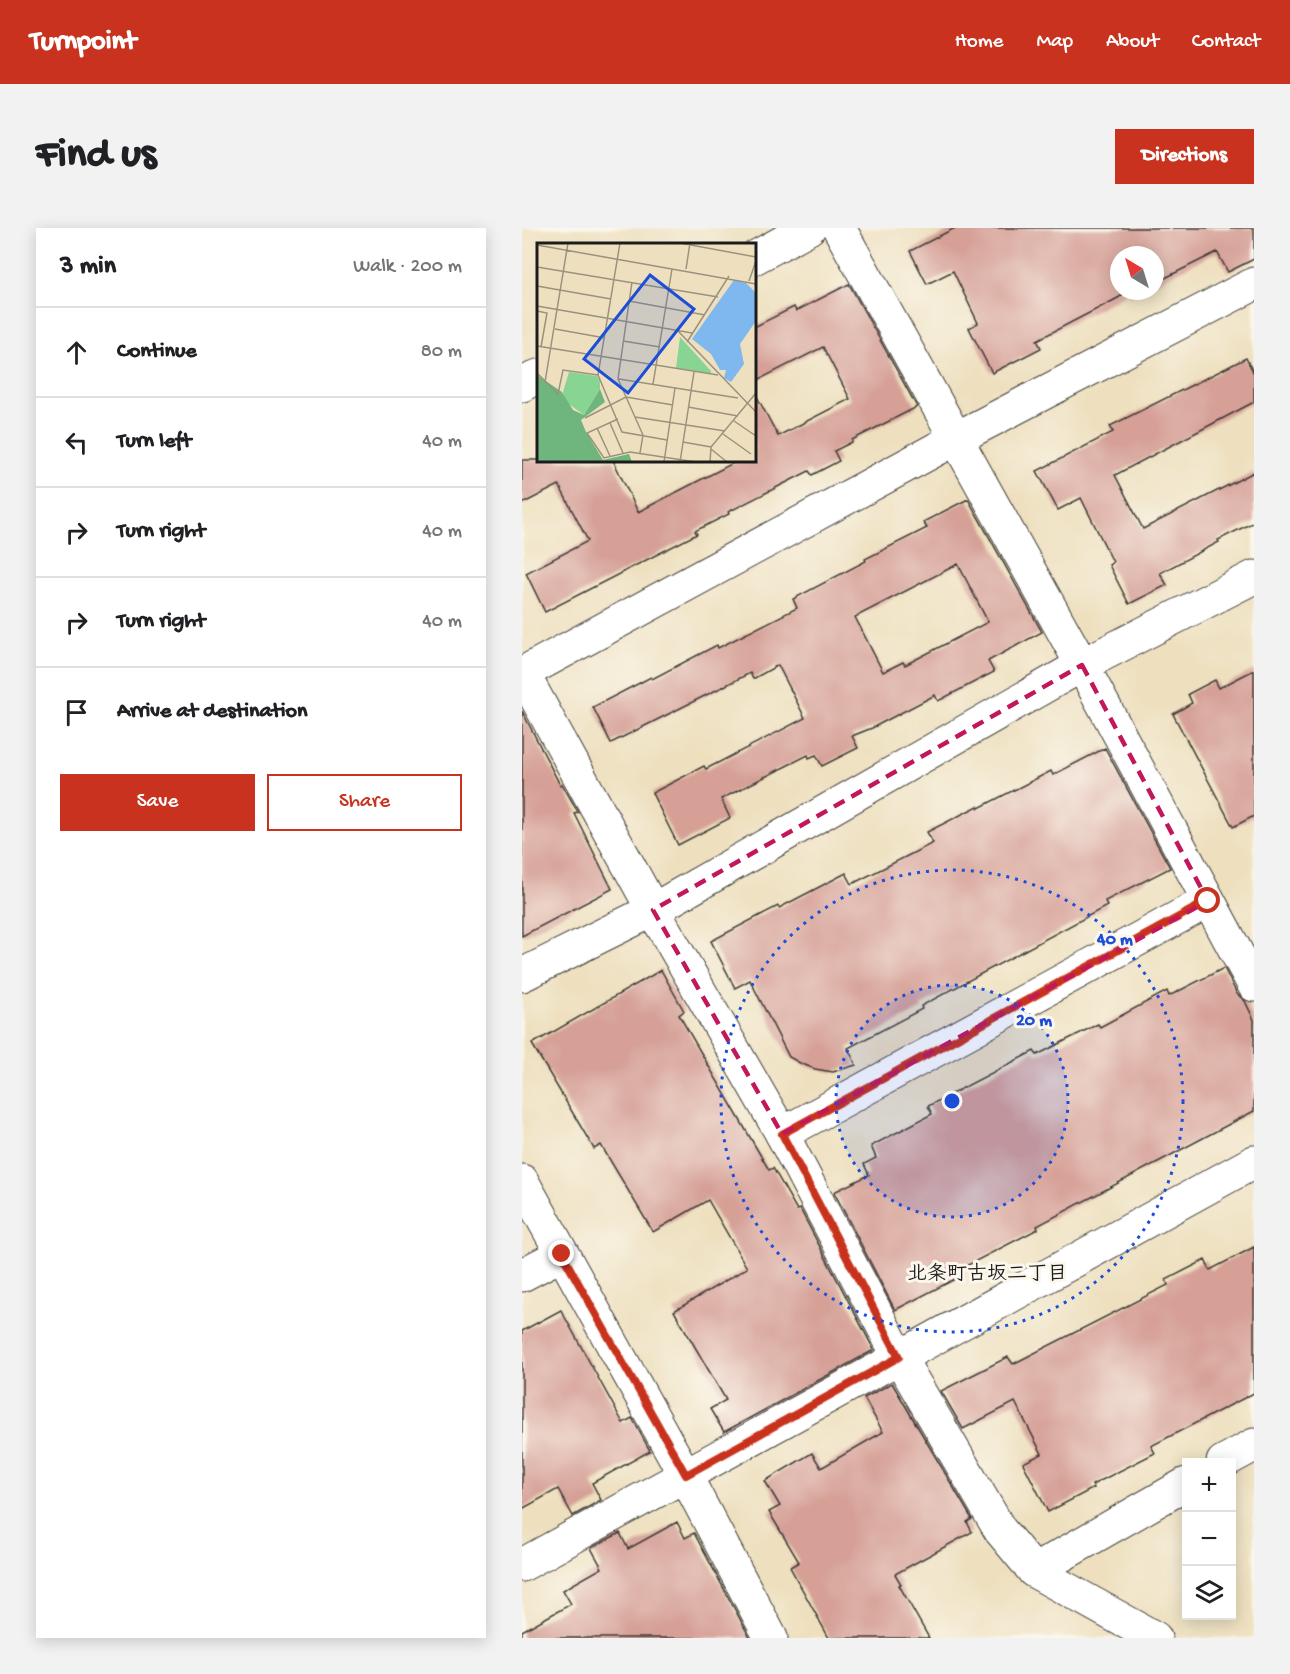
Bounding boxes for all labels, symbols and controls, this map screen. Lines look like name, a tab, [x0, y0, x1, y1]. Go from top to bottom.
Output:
text: Turnpoint	[30, 26, 136, 59]
text: Home	[955, 30, 1003, 55]
text: Map	[1036, 30, 1073, 55]
text: About	[1106, 30, 1159, 55]
text: Contact	[1192, 30, 1260, 55]
button: Directions	[1115, 129, 1254, 184]
text: Find us	[36, 132, 156, 181]
inset map	[537, 243, 756, 462]
north arrow	[1110, 246, 1164, 300]
text: 3 min	[60, 252, 116, 283]
text: Walk · 200 m	[353, 256, 462, 279]
icon: ahead	[60, 336, 93, 369]
text: Continue	[117, 339, 197, 365]
text: 80 m	[421, 341, 462, 364]
icon: left	[60, 426, 93, 459]
text: Turn left	[117, 429, 191, 455]
text: 40 m	[422, 431, 462, 454]
icon: right	[60, 516, 93, 549]
text: Turn right	[117, 519, 205, 545]
text: 40 m	[422, 521, 462, 544]
icon: right	[60, 606, 93, 639]
text: Turn right	[117, 609, 205, 635]
text: 40 m	[422, 611, 462, 634]
icon: arrive	[60, 696, 93, 729]
text: Arrive at destination	[117, 699, 307, 725]
button: Save	[60, 774, 255, 831]
button: Share	[267, 774, 462, 831]
route start	[1194, 887, 1220, 913]
text: 40 m	[1096, 930, 1133, 951]
text: 20 m	[1016, 1011, 1052, 1032]
centre of rings	[942, 1091, 962, 1111]
route end	[548, 1240, 574, 1266]
district label: 北条町古坂二丁目	[907, 1262, 1067, 1287]
map controls	[1182, 1458, 1236, 1620]
button: +	[1182, 1458, 1236, 1512]
button: −	[1182, 1512, 1236, 1566]
button: layers	[1182, 1566, 1236, 1620]

